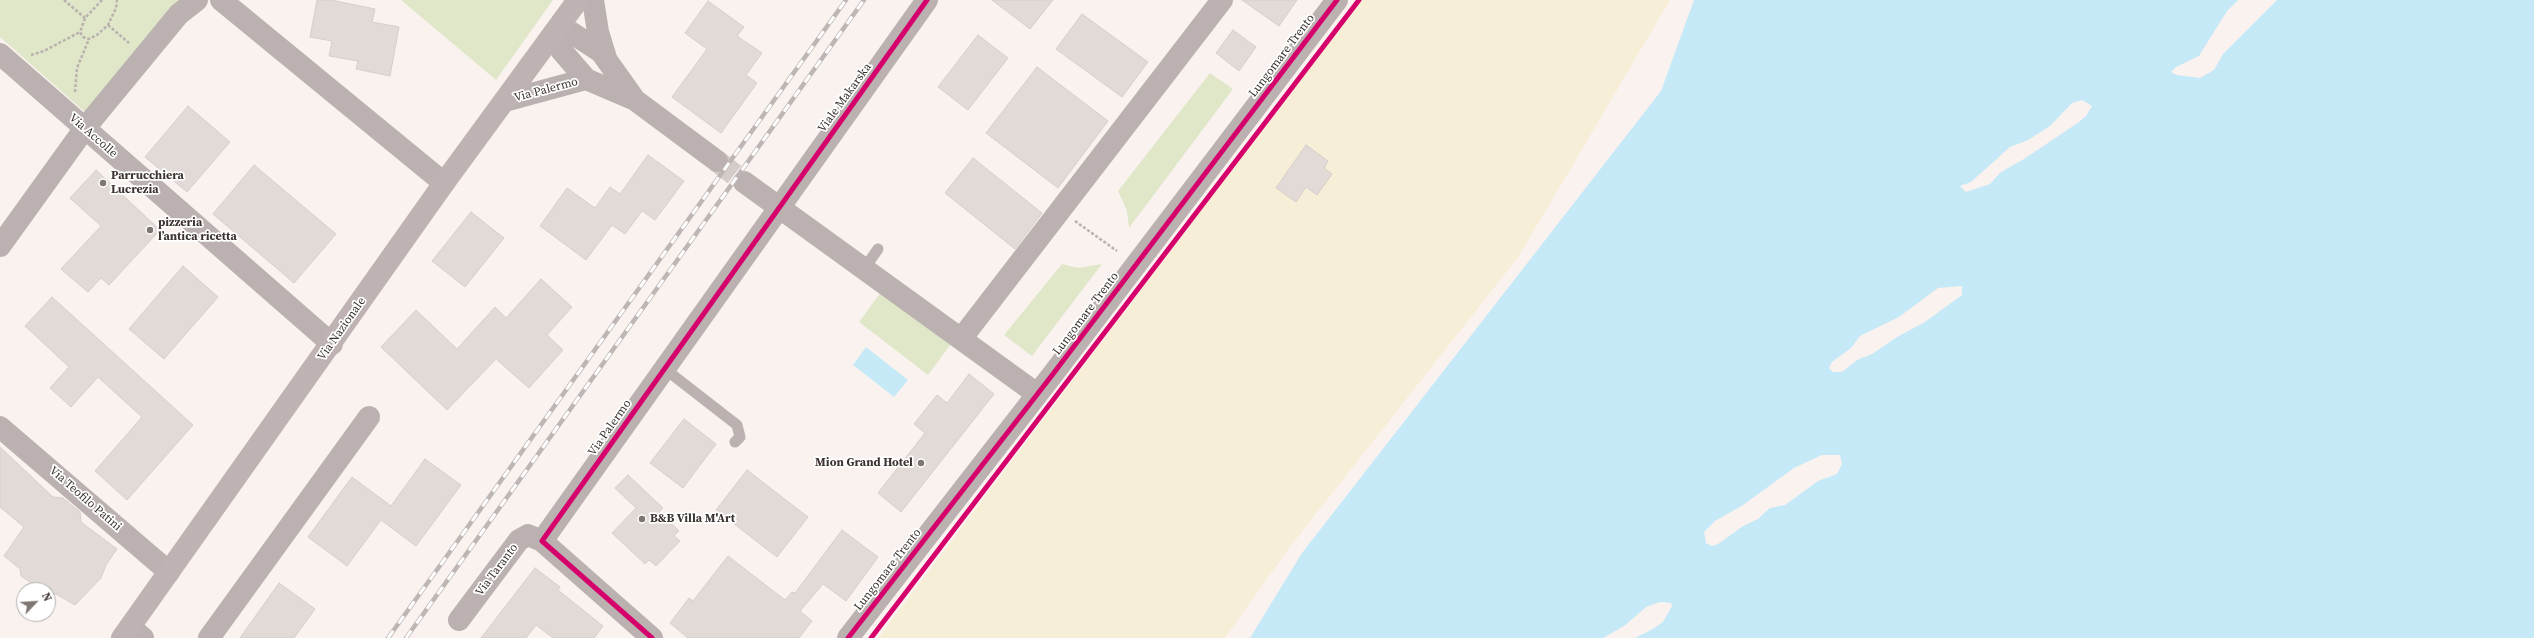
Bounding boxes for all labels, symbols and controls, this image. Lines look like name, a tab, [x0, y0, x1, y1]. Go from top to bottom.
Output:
street label: Lungomare Trento	[1246, 12, 1318, 100]
street label: Viale Makarska	[815, 61, 875, 135]
street label: Via Palermo	[512, 75, 580, 105]
street label: Via Accolle	[66, 111, 120, 161]
place label: Parrucchiera Lucrezia	[111, 169, 184, 197]
marker: Parrucchiera Lucrezia	[98, 178, 108, 188]
place label: pizzeria l’antica ricetta	[158, 216, 237, 244]
marker: pizzeria l’antica ricetta	[145, 225, 155, 235]
street label: Lungomare Trento	[1050, 270, 1122, 358]
street label: Via Nazionale	[315, 295, 369, 363]
street label: Via Palermo	[585, 397, 635, 459]
place label: Mion Grand Hotel	[815, 456, 913, 470]
marker: Mion Grand Hotel	[916, 458, 926, 468]
street label: Via Teofilo Patini	[46, 464, 124, 534]
place label: B&B Villa M'Art	[650, 512, 735, 526]
marker: B&B Villa M'Art	[637, 514, 647, 524]
street label: Lungomare Trento	[851, 526, 925, 614]
street label: Via Taranto	[473, 541, 521, 599]
north arrow	[16, 582, 56, 622]
text: N	[38, 590, 55, 604]

